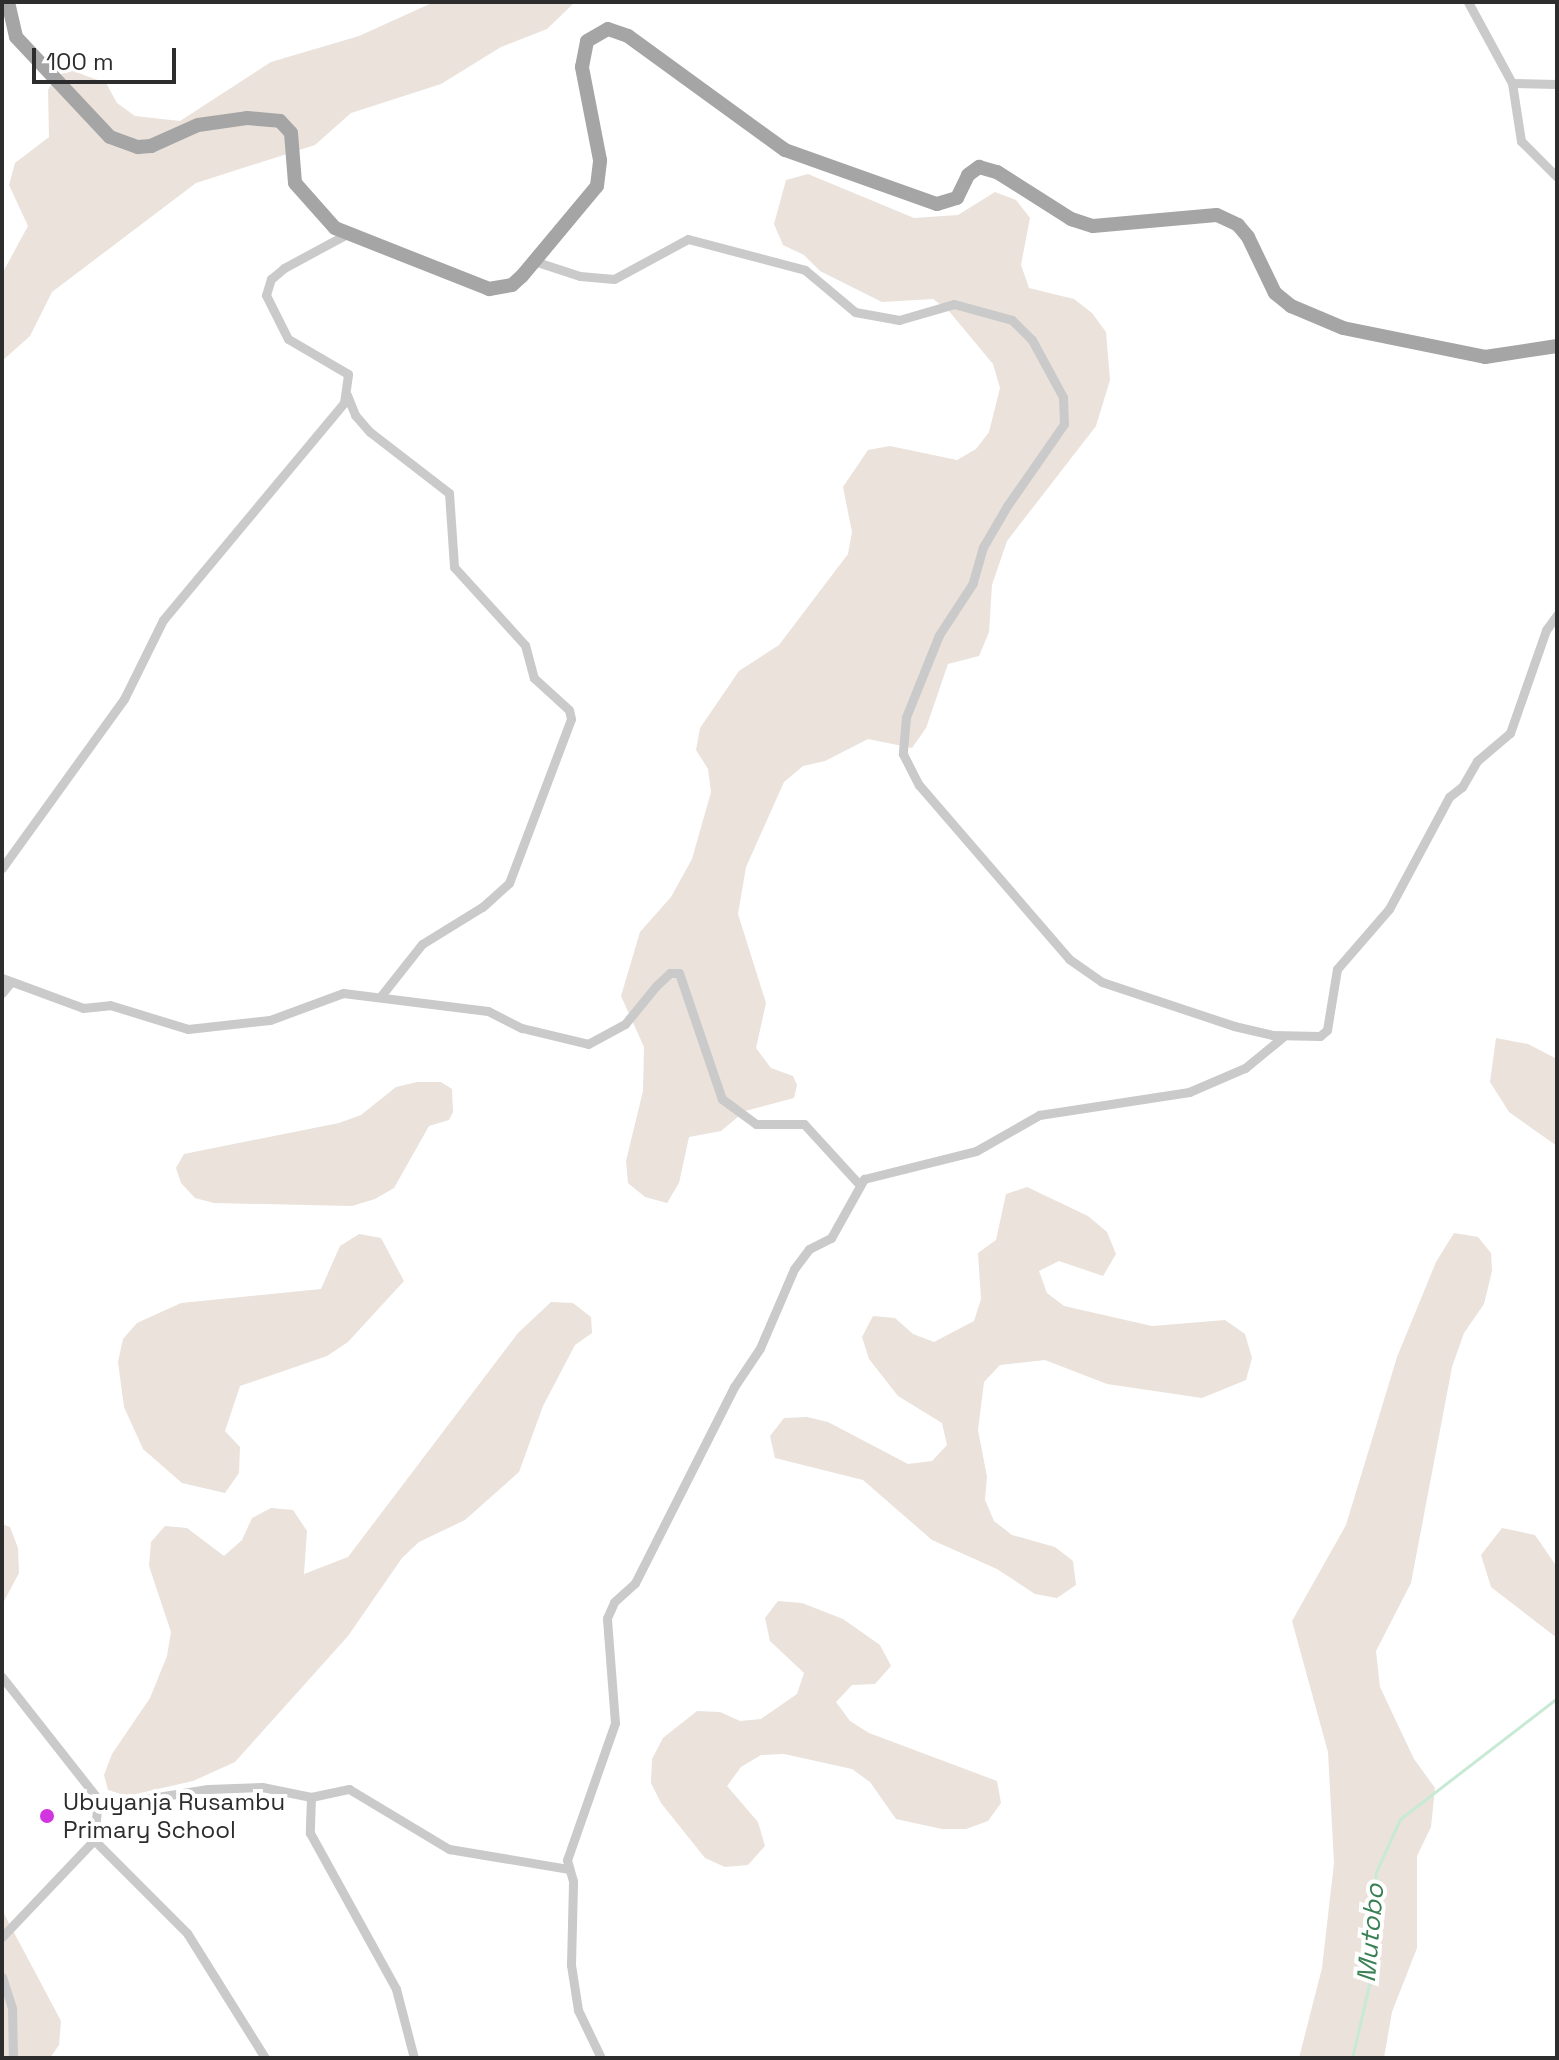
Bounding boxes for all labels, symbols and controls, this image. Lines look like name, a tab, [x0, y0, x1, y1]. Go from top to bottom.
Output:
scale bar	[36, 32, 180, 82]
text: 100 m	[46, 46, 114, 77]
place label: Ubuyanja Rusambu Primary School	[63, 1788, 285, 1844]
marker: Ubuyanja Rusambu Primary School	[38, 1807, 56, 1825]
water label: Mutobo	[1351, 1882, 1391, 1984]

